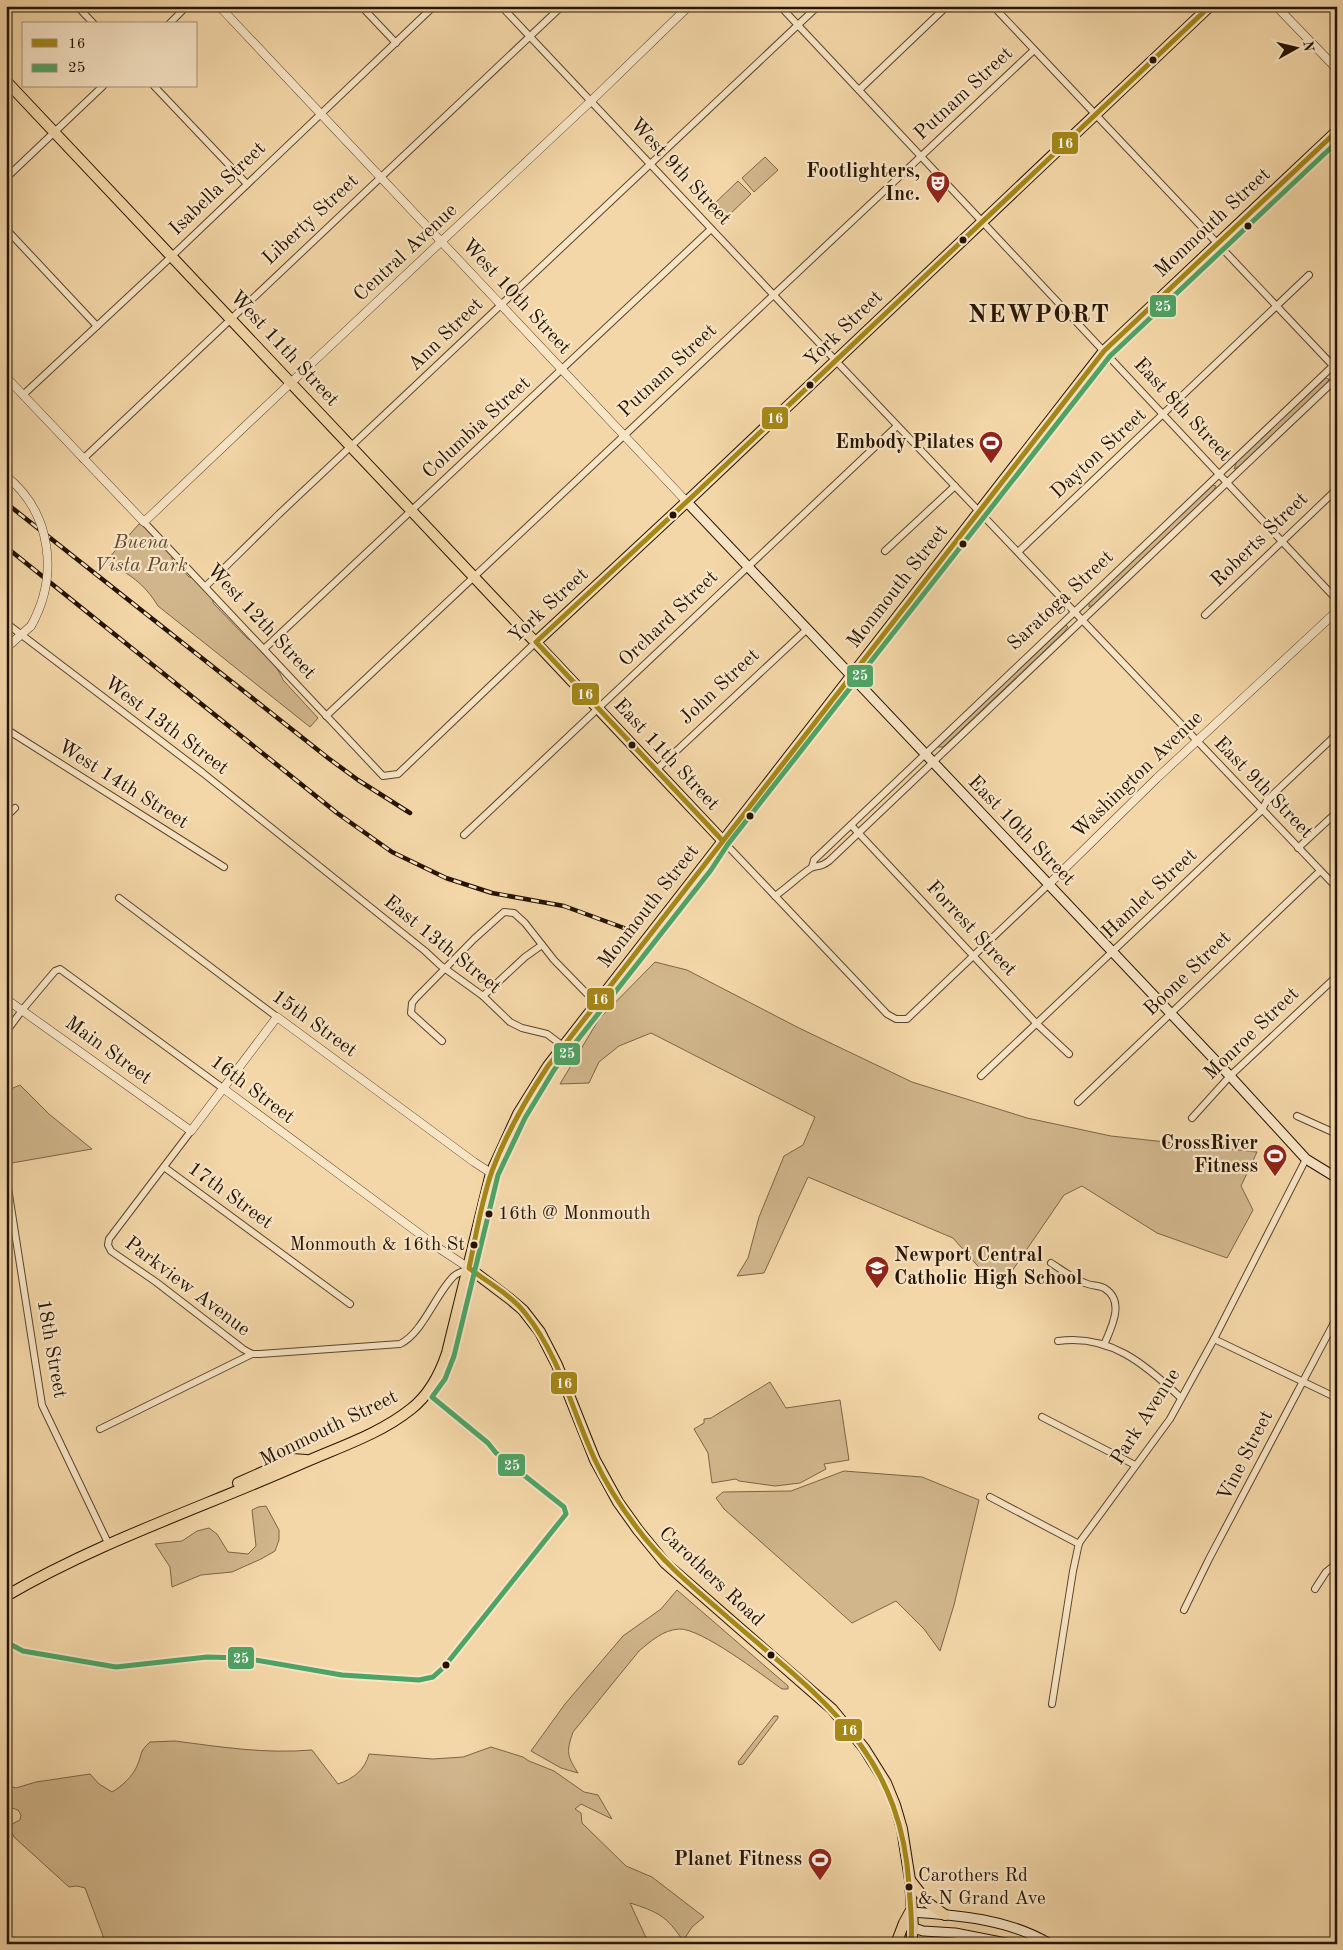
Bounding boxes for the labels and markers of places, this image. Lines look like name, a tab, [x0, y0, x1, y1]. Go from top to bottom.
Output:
unlabelled marker	[1148, 55, 1158, 65]
place label: Footlighters, Inc.	[806, 162, 920, 205]
theatre icon: Footlighters, Inc.	[925, 170, 951, 204]
unlabelled marker	[1243, 221, 1253, 231]
unlabelled marker	[958, 235, 968, 245]
unlabelled marker	[805, 380, 815, 390]
sports icon: Embody Pilates	[978, 430, 1004, 464]
place label: Embody Pilates	[835, 433, 974, 453]
unlabelled marker	[668, 510, 678, 520]
unlabelled marker	[958, 539, 968, 549]
unlabelled marker	[627, 740, 637, 750]
unlabelled marker	[745, 811, 755, 821]
place label: CrossRiver Fitness	[1161, 1134, 1258, 1177]
sports icon: CrossRiver Fitness	[1262, 1143, 1288, 1177]
place label: 16th @ Monmouth	[498, 1205, 651, 1224]
marker: 16th @ Monmouth	[484, 1209, 494, 1219]
place label: Monmouth & 16th St	[289, 1236, 465, 1255]
marker: Monmouth & 16th St	[469, 1240, 479, 1250]
place label: Newport Central Catholic High School	[894, 1246, 1083, 1289]
school or university icon: Newport Central Catholic High School	[864, 1255, 890, 1289]
unlabelled marker	[766, 1650, 776, 1660]
unlabelled marker	[441, 1660, 451, 1670]
sports icon: Planet Fitness	[807, 1847, 833, 1881]
place label: Planet Fitness	[674, 1850, 802, 1870]
place label: Carothers Rd & N Grand Ave	[918, 1867, 1046, 1909]
marker: Carothers Rd & N Grand Ave	[904, 1882, 914, 1892]

